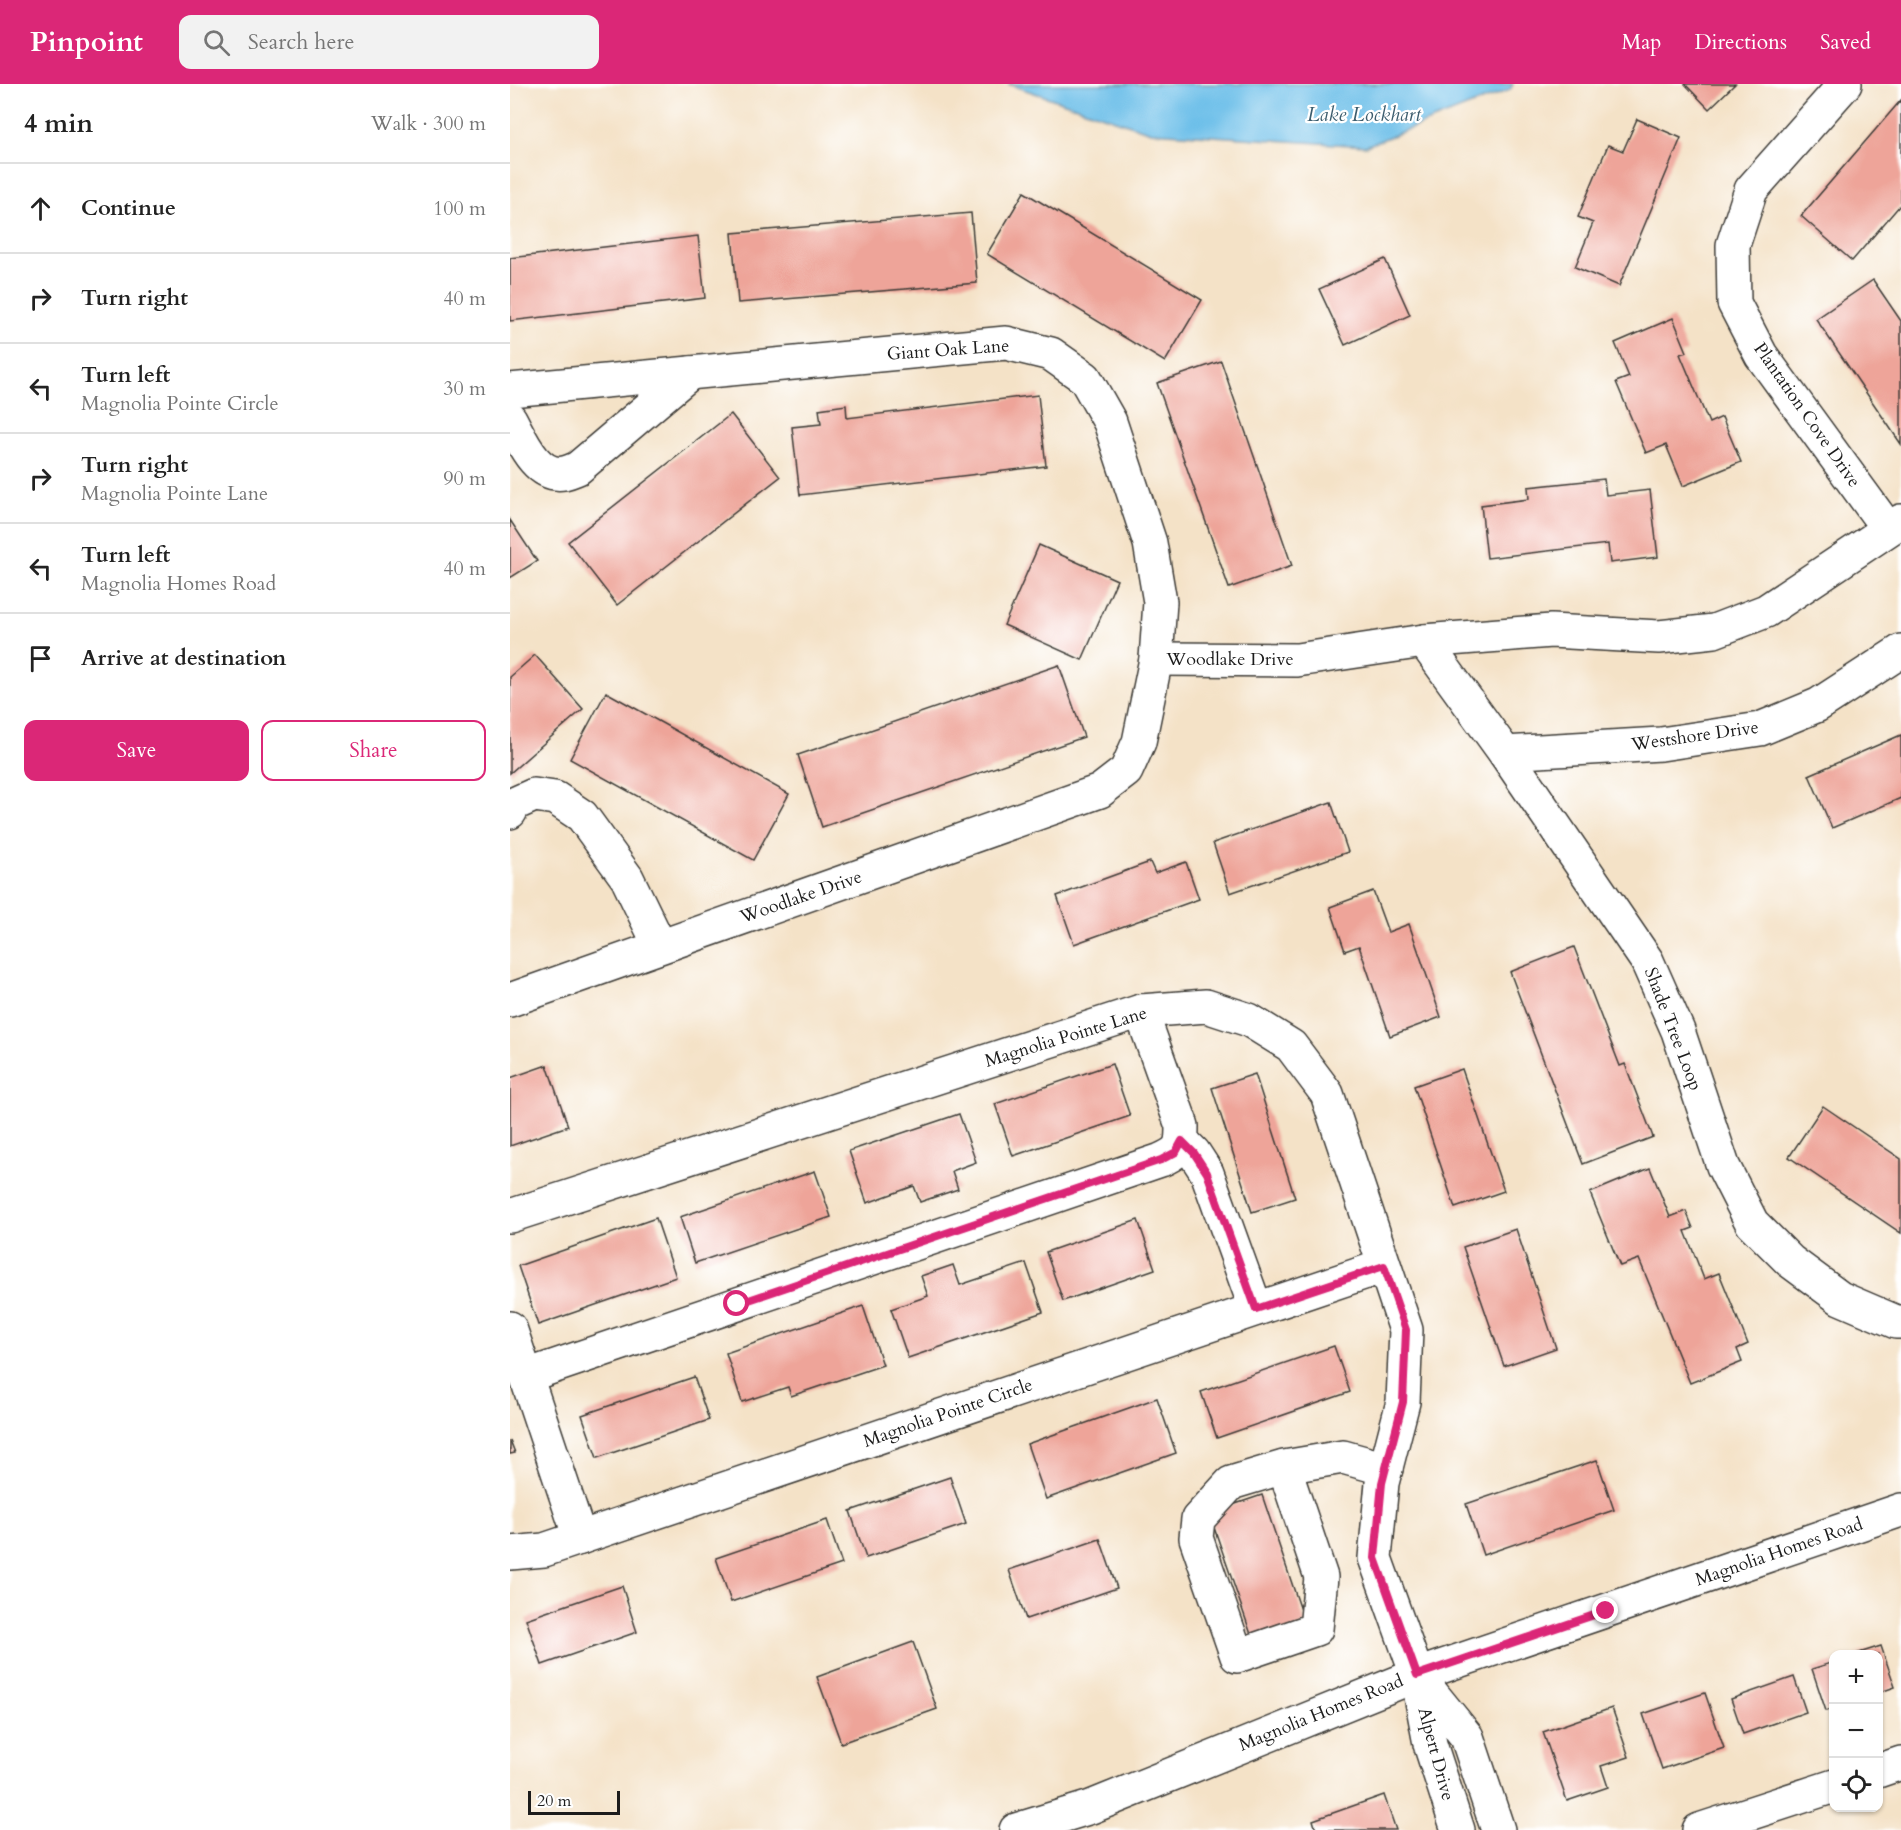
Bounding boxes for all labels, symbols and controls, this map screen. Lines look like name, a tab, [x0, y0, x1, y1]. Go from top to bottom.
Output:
search box	[179, 15, 599, 69]
text: Pinpoint	[30, 23, 143, 61]
icon: search	[200, 26, 233, 59]
text: Search here	[248, 27, 354, 57]
text: Map	[1621, 28, 1661, 57]
text: Directions	[1694, 28, 1787, 57]
text: Saved	[1820, 28, 1871, 57]
water label: Lake Lockhart	[1307, 101, 1422, 128]
text: 4 min	[24, 106, 93, 141]
text: Walk · 300 m	[371, 110, 486, 137]
icon: ahead	[24, 192, 57, 225]
text: Continue	[81, 193, 176, 223]
text: 100 m	[433, 195, 486, 222]
icon: right	[24, 282, 57, 315]
text: Turn right	[81, 283, 188, 313]
text: 40 m	[443, 285, 486, 312]
street label: Giant Oak Lane	[886, 333, 1010, 367]
street label: Plantation Cove Drive	[1748, 338, 1866, 492]
text: Turn left	[81, 360, 170, 390]
icon: left	[24, 372, 57, 405]
text: 30 m	[443, 375, 486, 402]
text: Magnolia Pointe Circle	[81, 390, 279, 417]
text: Turn right	[81, 450, 188, 480]
icon: right	[24, 462, 57, 495]
text: 90 m	[443, 465, 486, 492]
text: Magnolia Pointe Lane	[81, 480, 268, 507]
text: Turn left	[81, 540, 170, 570]
icon: left	[24, 552, 57, 585]
text: 40 m	[443, 555, 486, 582]
text: Magnolia Homes Road	[81, 570, 276, 597]
icon: arrive	[24, 642, 57, 675]
text: Arrive at destination	[81, 643, 286, 673]
street label: Woodlake Drive	[1165, 647, 1294, 672]
street label: Westshore Drive	[1629, 715, 1760, 757]
button: Save	[24, 720, 249, 781]
button: Share	[261, 720, 486, 781]
street label: Woodlake Drive	[736, 864, 865, 930]
street label: Shade Tree Loop	[1638, 964, 1708, 1094]
street label: Magnolia Pointe Lane	[982, 1000, 1150, 1074]
route start	[723, 1290, 749, 1316]
street label: Magnolia Pointe Circle	[860, 1372, 1036, 1454]
street label: Magnolia Homes Road	[1692, 1511, 1866, 1592]
route end	[1592, 1597, 1618, 1623]
map controls	[1829, 1650, 1883, 1812]
button: +	[1829, 1650, 1883, 1704]
street label: Magnolia Homes Road	[1235, 1668, 1407, 1757]
button: −	[1829, 1704, 1883, 1758]
street label: Alpert Drive	[1412, 1705, 1460, 1803]
button: locate	[1829, 1758, 1883, 1812]
scale bar	[528, 1788, 620, 1816]
text: 20 m	[537, 1790, 571, 1812]

